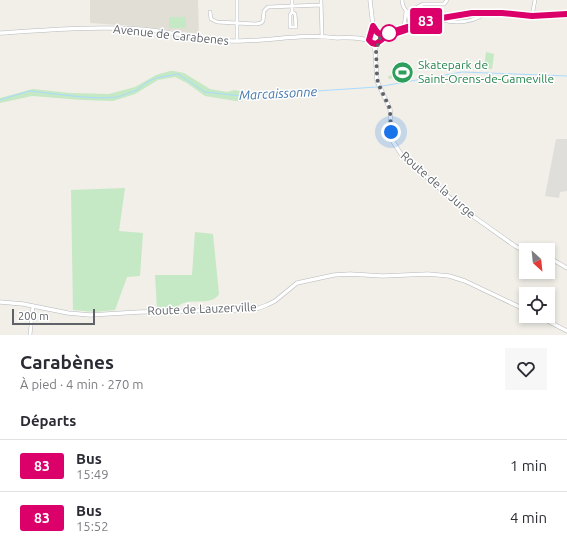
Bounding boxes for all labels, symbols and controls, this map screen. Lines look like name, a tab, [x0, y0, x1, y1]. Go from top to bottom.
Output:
line badge: 83	[408, 8, 444, 34]
text: 83	[418, 13, 434, 29]
street label: Avenue de Carabenes	[113, 22, 229, 47]
unlabelled marker	[380, 24, 398, 42]
place label: Skatepark de Saint-Orens-de-Gameville	[418, 58, 554, 85]
sports icon: Skatepark de Saint-Orens-de-Gameville	[389, 59, 415, 85]
water label: Marcaissonne	[239, 84, 318, 102]
your location	[381, 122, 401, 142]
street label: Route de la Jurge	[398, 149, 478, 221]
north arrow	[519, 243, 555, 279]
map controls	[519, 243, 555, 323]
button: locate	[519, 287, 555, 323]
street label: Route de Lauzerville	[147, 300, 257, 317]
scale bar	[12, 307, 95, 326]
text: 200 m	[18, 310, 49, 322]
button: heart	[505, 348, 547, 390]
text: Carabènes	[20, 351, 114, 373]
text: À pied · 4 min · 270 m	[20, 377, 144, 391]
text: Départs	[20, 412, 76, 429]
text: Bus	[76, 450, 102, 467]
text: 1 min	[510, 457, 547, 474]
text: 83	[34, 458, 50, 474]
text: 15:49	[76, 467, 109, 481]
text: Bus	[76, 502, 102, 519]
text: 4 min	[510, 509, 547, 526]
text: 83	[34, 510, 50, 526]
text: 15:52	[76, 519, 109, 533]

